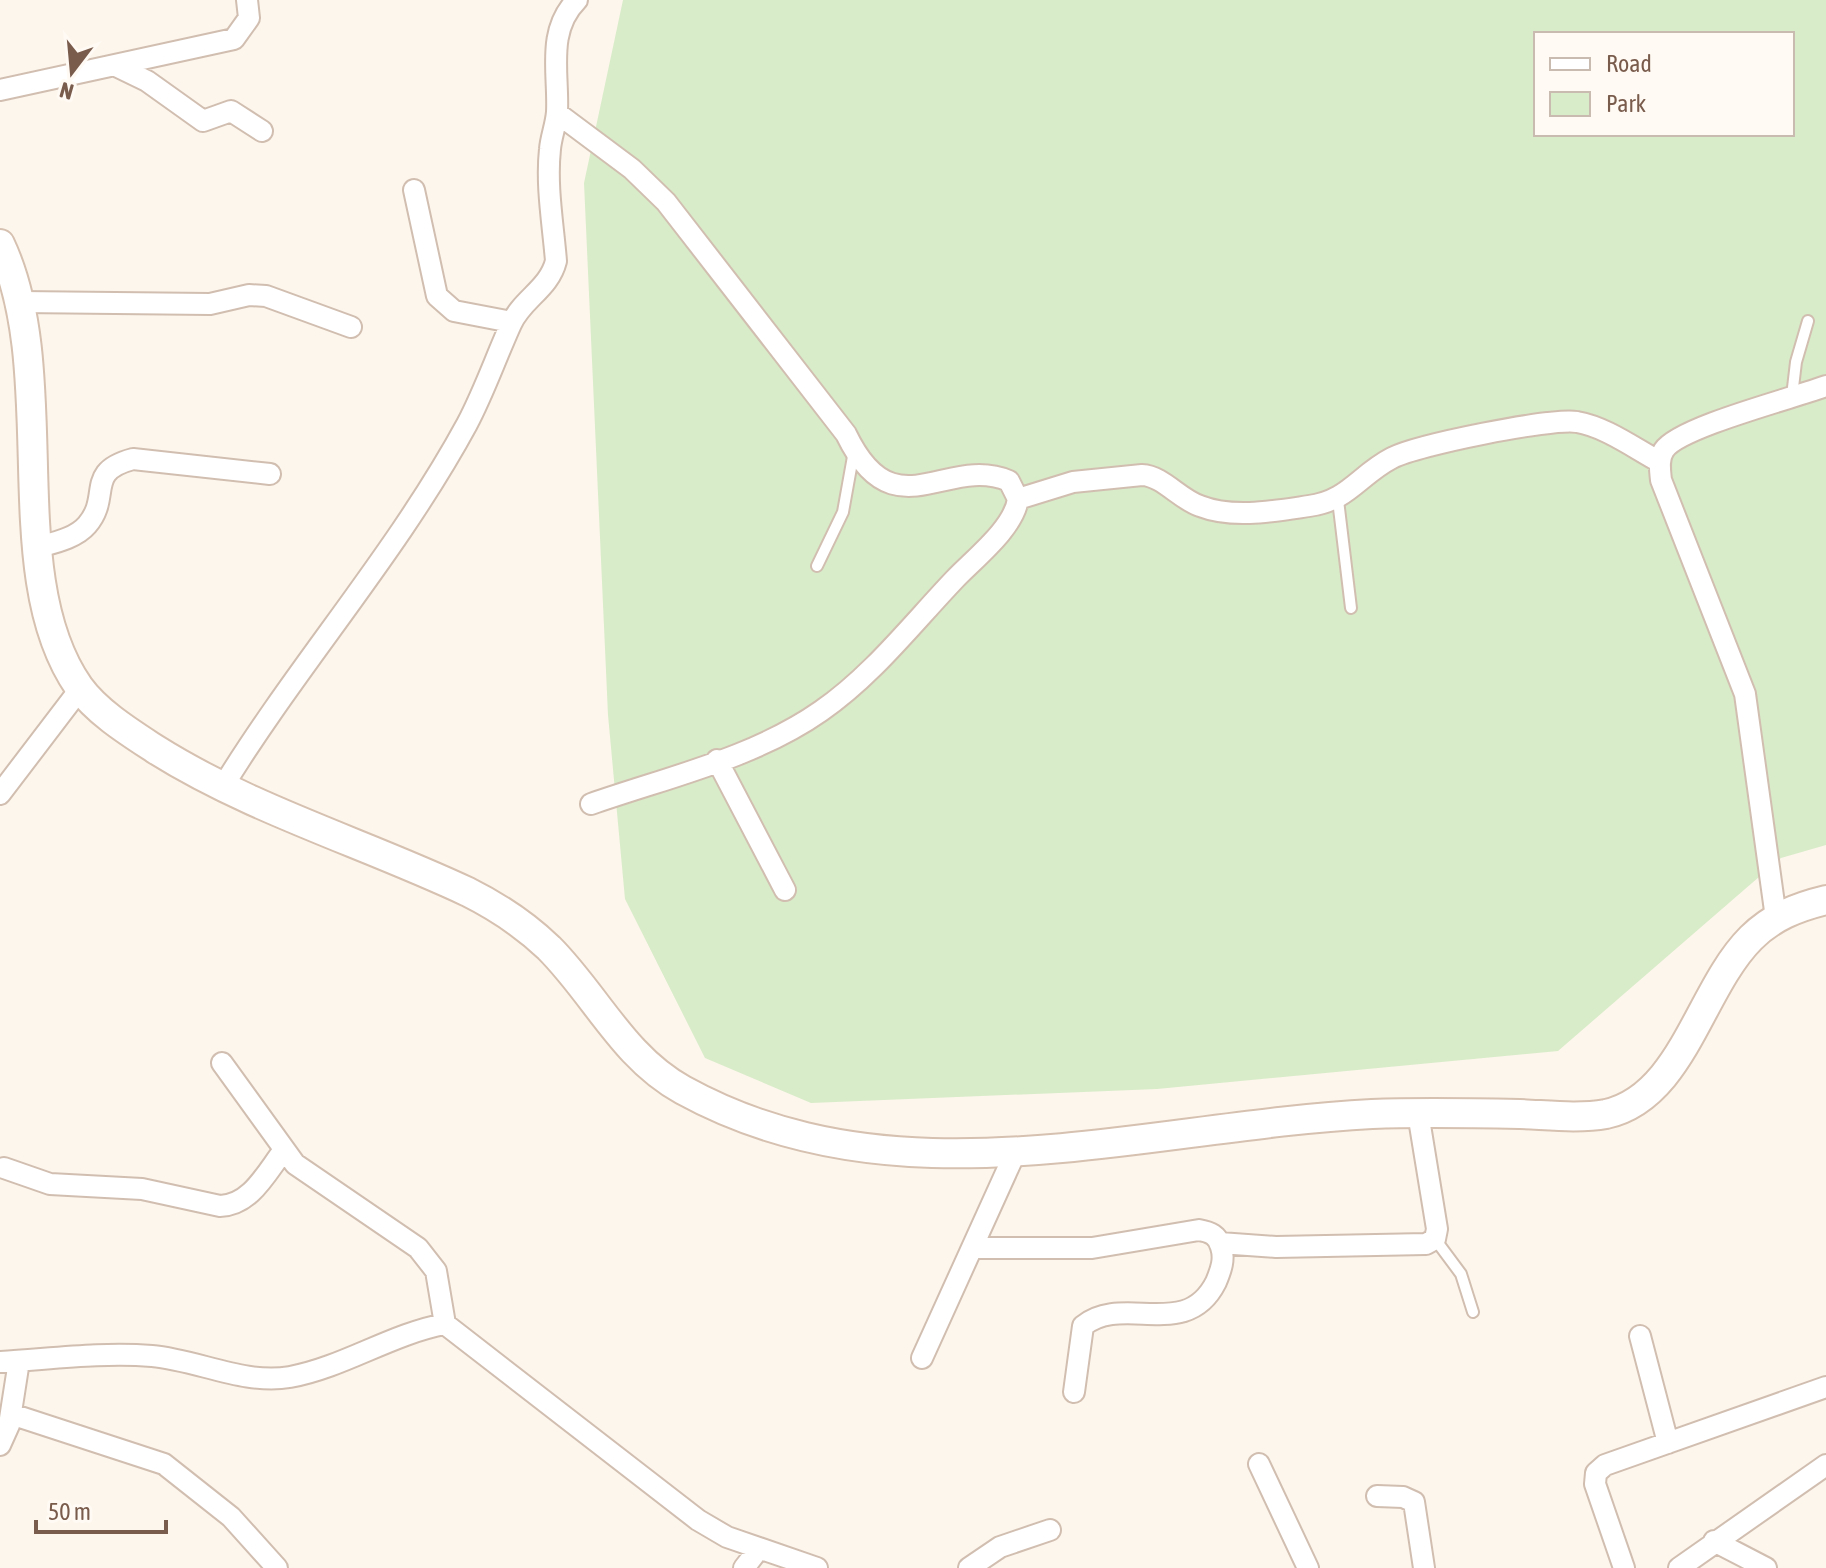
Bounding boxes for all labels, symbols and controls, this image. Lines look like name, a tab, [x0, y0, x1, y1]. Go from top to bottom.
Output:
north arrow	[32, 32, 112, 112]
legend	[1534, 32, 1794, 136]
text: Road	[1606, 50, 1652, 77]
text: N	[57, 77, 76, 106]
text: Park	[1606, 90, 1647, 117]
scale bar	[36, 1484, 166, 1534]
text: 50 m	[48, 1498, 91, 1525]

